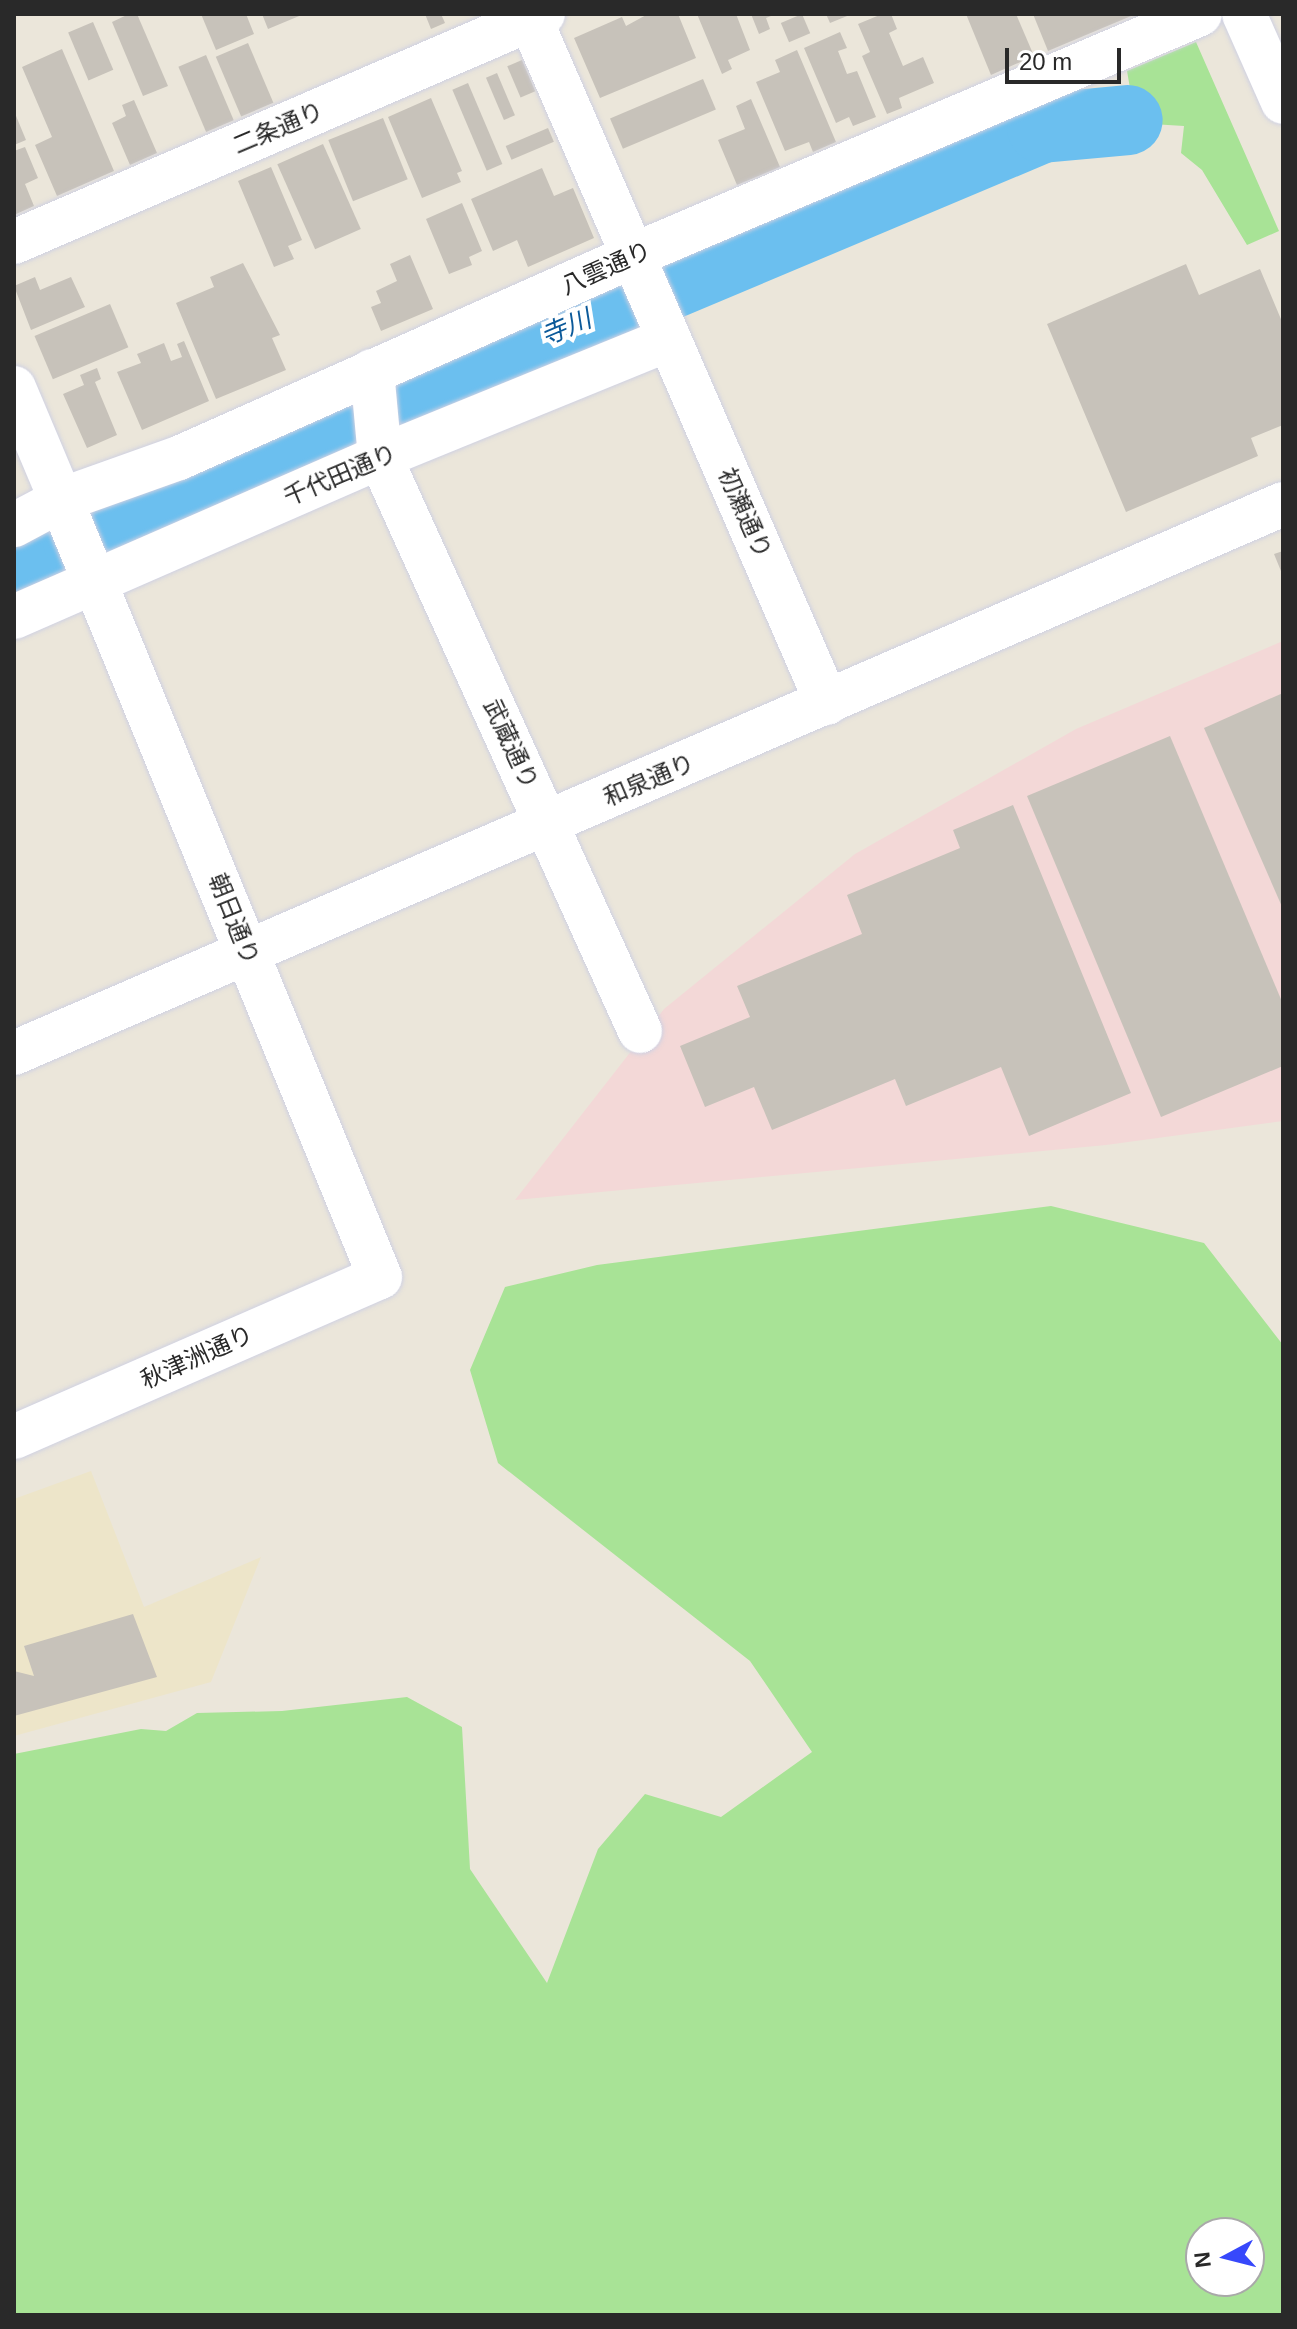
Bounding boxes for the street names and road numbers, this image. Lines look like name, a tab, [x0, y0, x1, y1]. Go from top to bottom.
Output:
street label: 二条通り	[228, 96, 328, 160]
street label: 八雲通り	[556, 235, 656, 301]
street label: 千代田通り	[279, 438, 401, 512]
street label: 初瀬通り	[712, 463, 778, 563]
street label: 武蔵通り	[478, 694, 544, 794]
street label: 和泉通り	[599, 748, 699, 812]
street label: 朝日通り	[203, 869, 265, 969]
street label: 秋津洲通り	[136, 1319, 258, 1395]

